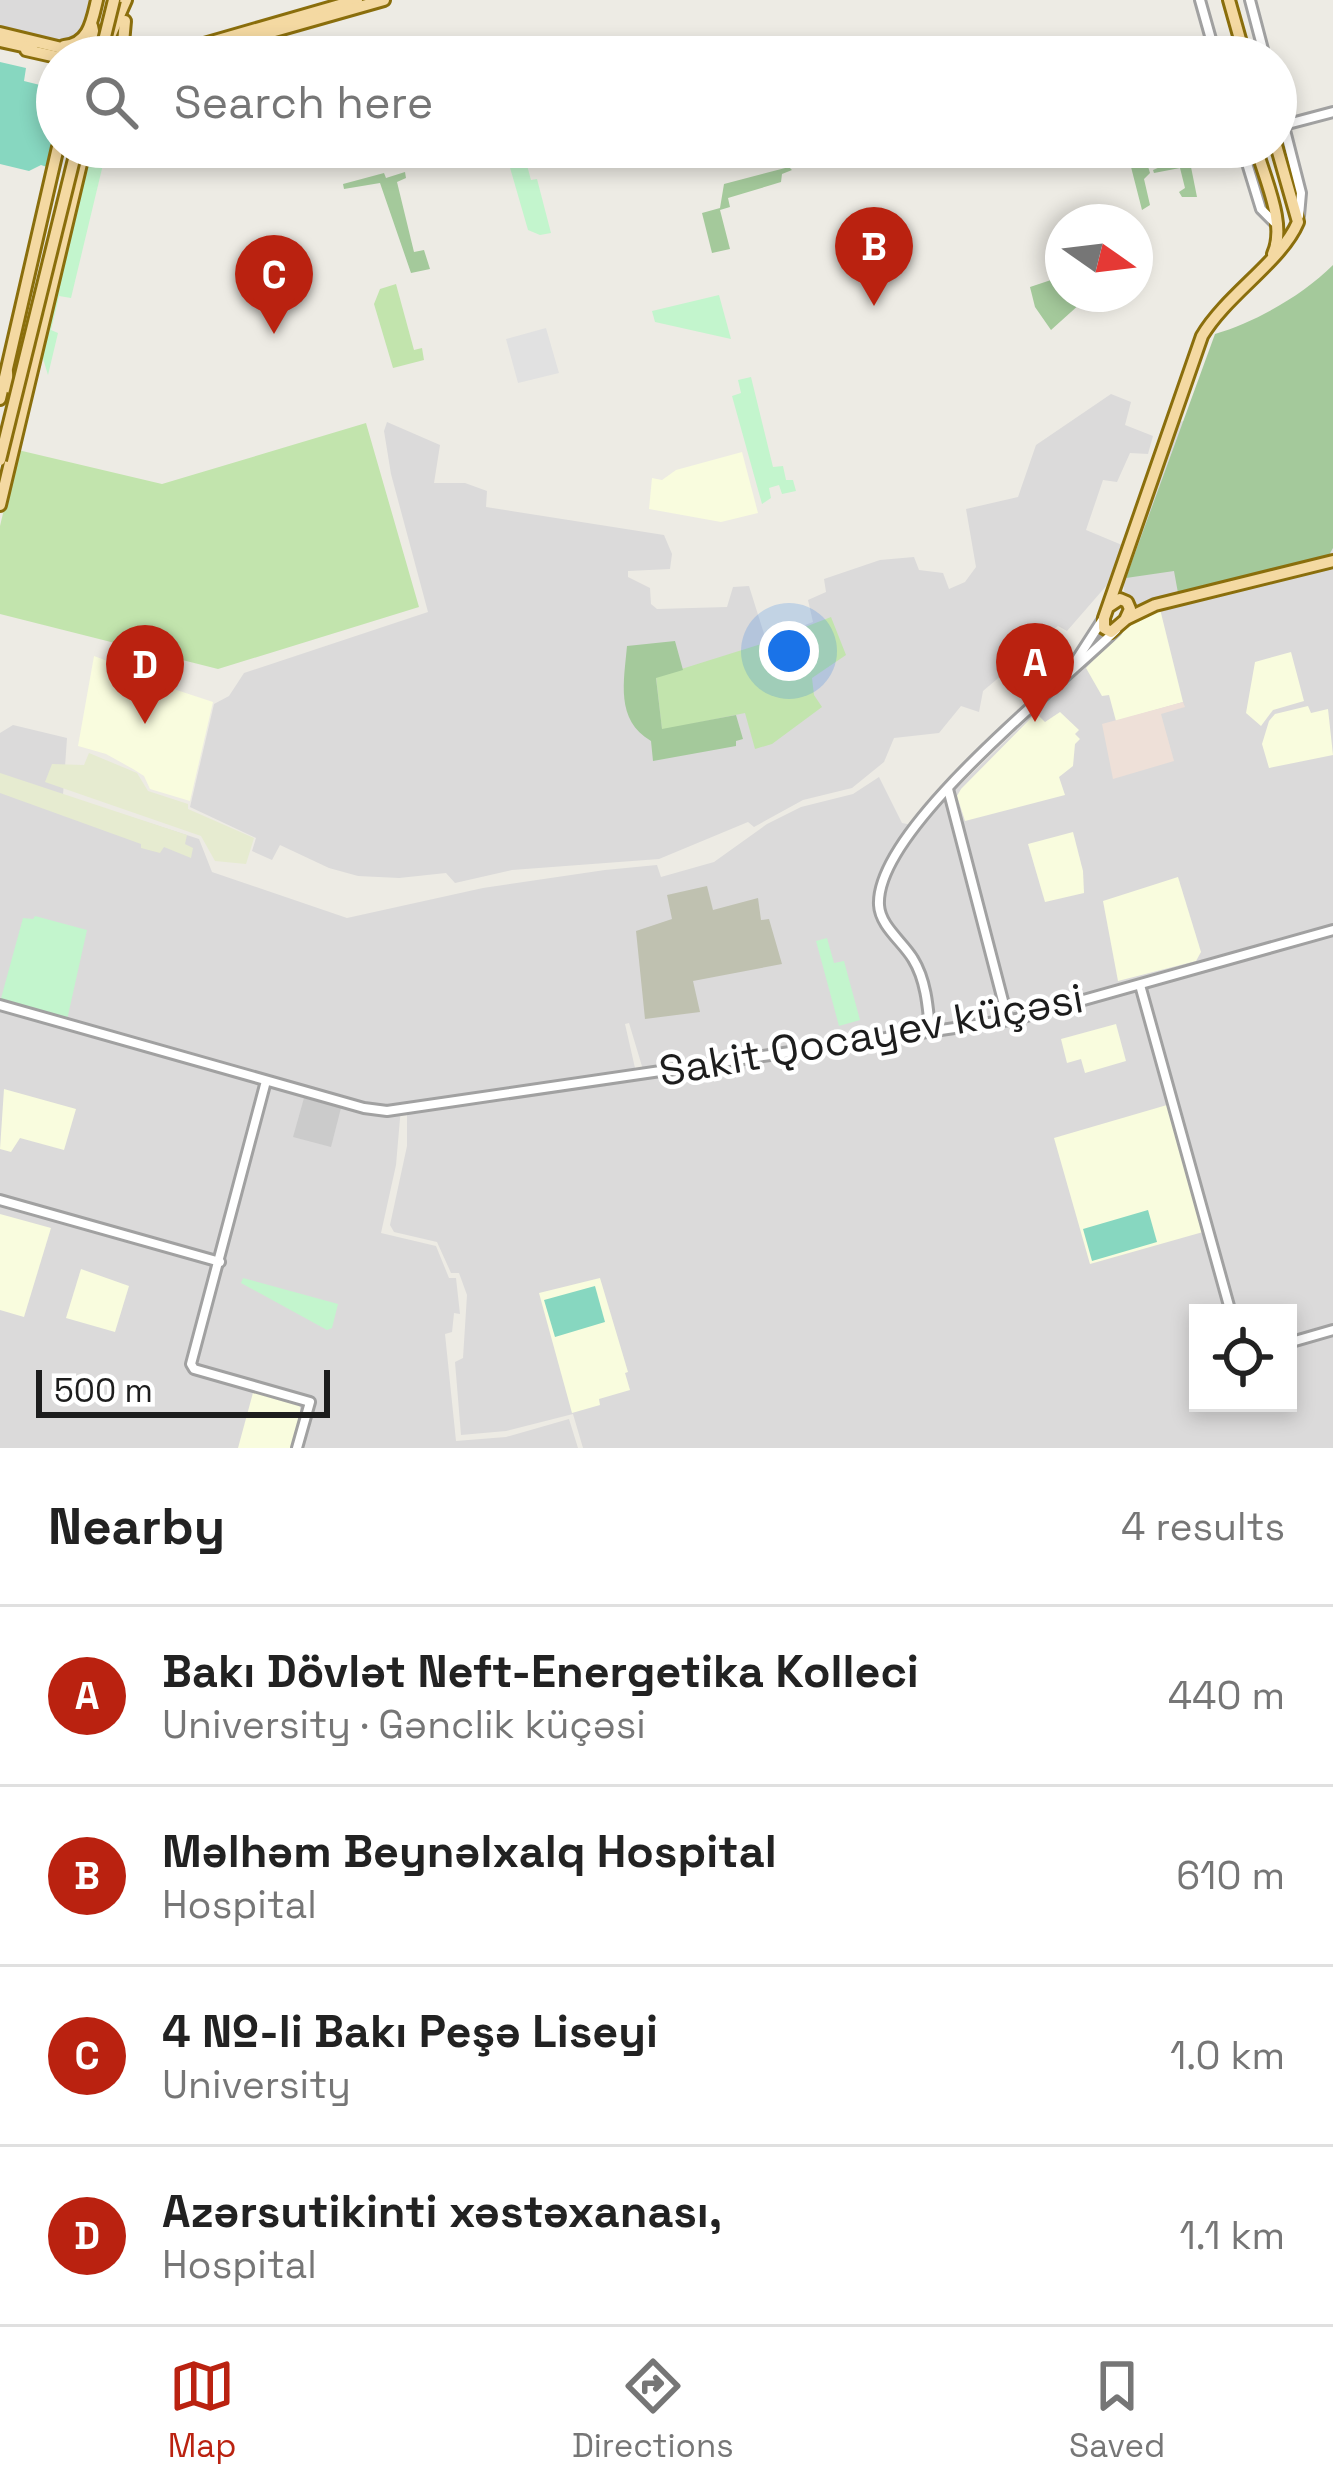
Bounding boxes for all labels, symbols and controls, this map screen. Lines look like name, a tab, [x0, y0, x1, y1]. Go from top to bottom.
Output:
search box	[36, 36, 1297, 168]
icon: search	[78, 69, 144, 135]
text: Search here	[174, 74, 433, 131]
north arrow	[1045, 204, 1153, 312]
pin: B	[835, 207, 913, 306]
pin: C	[235, 235, 313, 334]
your location	[759, 621, 819, 681]
pin: A	[996, 623, 1074, 722]
pin: D	[106, 625, 184, 724]
street label: Sakit Qocayev küçəsi	[655, 971, 1087, 1098]
map controls	[1189, 1304, 1297, 1412]
button: locate	[1189, 1304, 1297, 1412]
scale bar	[36, 1364, 330, 1417]
text: 500 m	[54, 1370, 153, 1412]
text: Nearby	[48, 1494, 225, 1559]
text: 4 results	[1121, 1502, 1285, 1551]
text: Bakı Dövlət Neft-Energetika Kolleci	[162, 1643, 919, 1700]
text: A	[75, 1671, 99, 1720]
text: 440 m	[1168, 1671, 1285, 1720]
text: University · Gənclik küçəsi	[162, 1700, 646, 1749]
text: Məlhəm Beynəlxalq Hospital	[162, 1823, 777, 1880]
text: B	[74, 1851, 100, 1900]
text: 610 m	[1176, 1851, 1285, 1900]
text: Hospital	[162, 1880, 317, 1929]
text: 4 №-li Bakı Peşə Liseyi	[162, 2003, 658, 2060]
text: C	[74, 2031, 100, 2080]
text: 1.0 km	[1170, 2031, 1285, 2080]
text: University	[162, 2060, 351, 2109]
text: Azərsutikinti xəstəxanası,	[162, 2183, 722, 2240]
text: D	[74, 2211, 100, 2260]
text: 1.1 km	[1180, 2211, 1285, 2260]
text: Hospital	[162, 2240, 317, 2289]
tab: Map	[168, 2353, 236, 2467]
tab: Directions	[572, 2353, 734, 2467]
tab: Saved	[1069, 2353, 1165, 2467]

